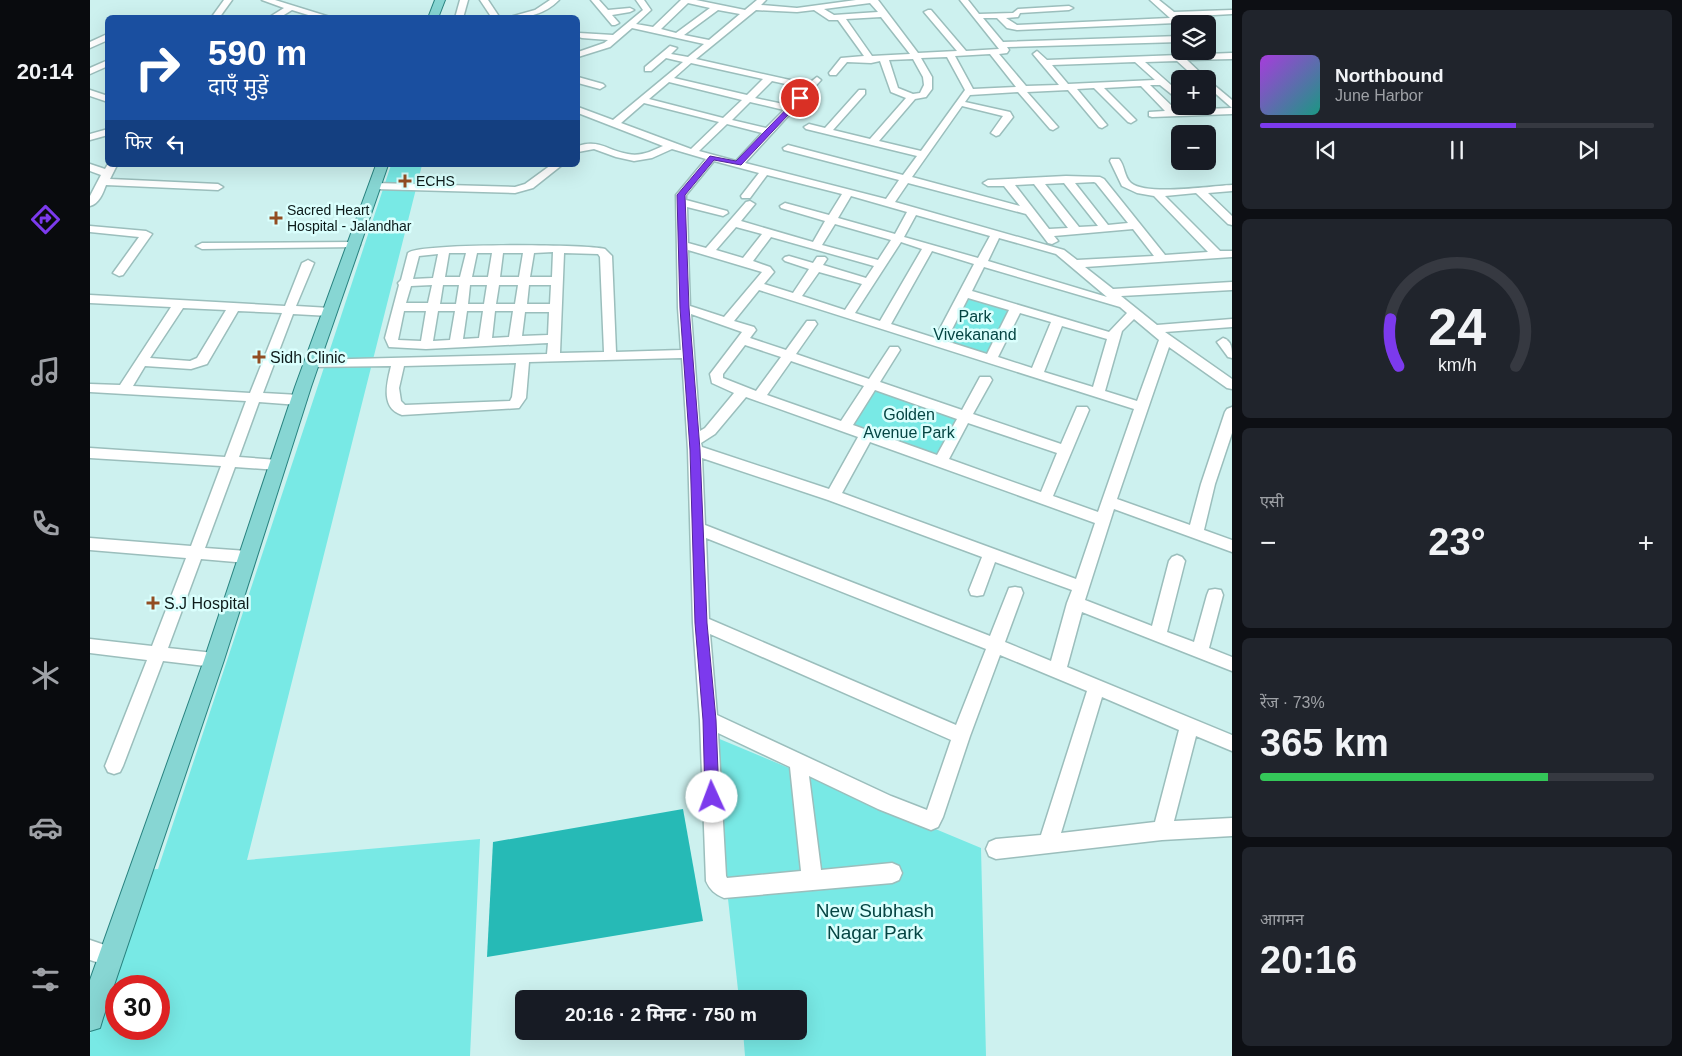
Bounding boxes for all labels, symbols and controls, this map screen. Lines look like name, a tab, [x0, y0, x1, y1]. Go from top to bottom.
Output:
map controls	[1171, 15, 1216, 170]
button: layers	[1171, 15, 1216, 60]
text: 590 m	[208, 33, 307, 72]
icon: right	[125, 35, 190, 100]
text: 20:14	[17, 59, 73, 84]
text: Northbound	[1335, 65, 1444, 86]
button: +	[1171, 70, 1216, 115]
text: दाएँ मुड़ें	[208, 74, 269, 99]
pin	[779, 77, 821, 119]
icon: arrive	[786, 84, 814, 112]
text: June Harbor	[1335, 87, 1423, 104]
button: −	[1171, 125, 1216, 170]
icon: left	[162, 130, 190, 158]
text: फिर	[125, 132, 152, 153]
icon: previous	[1312, 136, 1340, 164]
icon: pause	[1443, 136, 1471, 164]
icon: next	[1574, 136, 1602, 164]
place label: ECHS	[416, 173, 455, 189]
marker: ECHS	[398, 174, 412, 188]
icon: directions	[28, 202, 63, 237]
place label: Sacred Heart Hospital - Jalandhar	[287, 202, 412, 234]
marker: Sacred Heart Hospital - Jalandhar	[269, 211, 283, 225]
text: 24	[1428, 298, 1486, 356]
park label: Park Vivekanand	[933, 308, 1017, 343]
place label: Sidh Clinic	[270, 349, 346, 366]
marker: Sidh Clinic	[252, 350, 266, 364]
icon: music	[28, 354, 63, 389]
text: km/h	[1438, 355, 1476, 375]
park label: Golden Avenue Park	[863, 406, 956, 441]
text: एसी	[1260, 493, 1284, 510]
icon: phone	[28, 506, 63, 541]
text: 23°	[1428, 521, 1486, 563]
text: −	[1260, 527, 1276, 558]
text: +	[1638, 527, 1654, 558]
place label: S.J Hospital	[164, 595, 249, 612]
marker: S.J Hospital	[146, 596, 160, 610]
icon: climate	[28, 658, 63, 693]
text: रेंज · 73%	[1260, 694, 1325, 711]
text: 365 km	[1260, 722, 1389, 764]
position arrow	[685, 770, 737, 822]
icon: car	[28, 810, 63, 845]
park label: New Subhash Nagar Park	[816, 900, 934, 943]
text: आगमन	[1260, 911, 1304, 928]
text: 20:16	[1260, 939, 1357, 981]
icon: filters	[28, 962, 63, 997]
speed limit sign: 30	[105, 975, 170, 1040]
text: 20:16 · 2 मिनट · 750 m	[565, 1004, 757, 1025]

